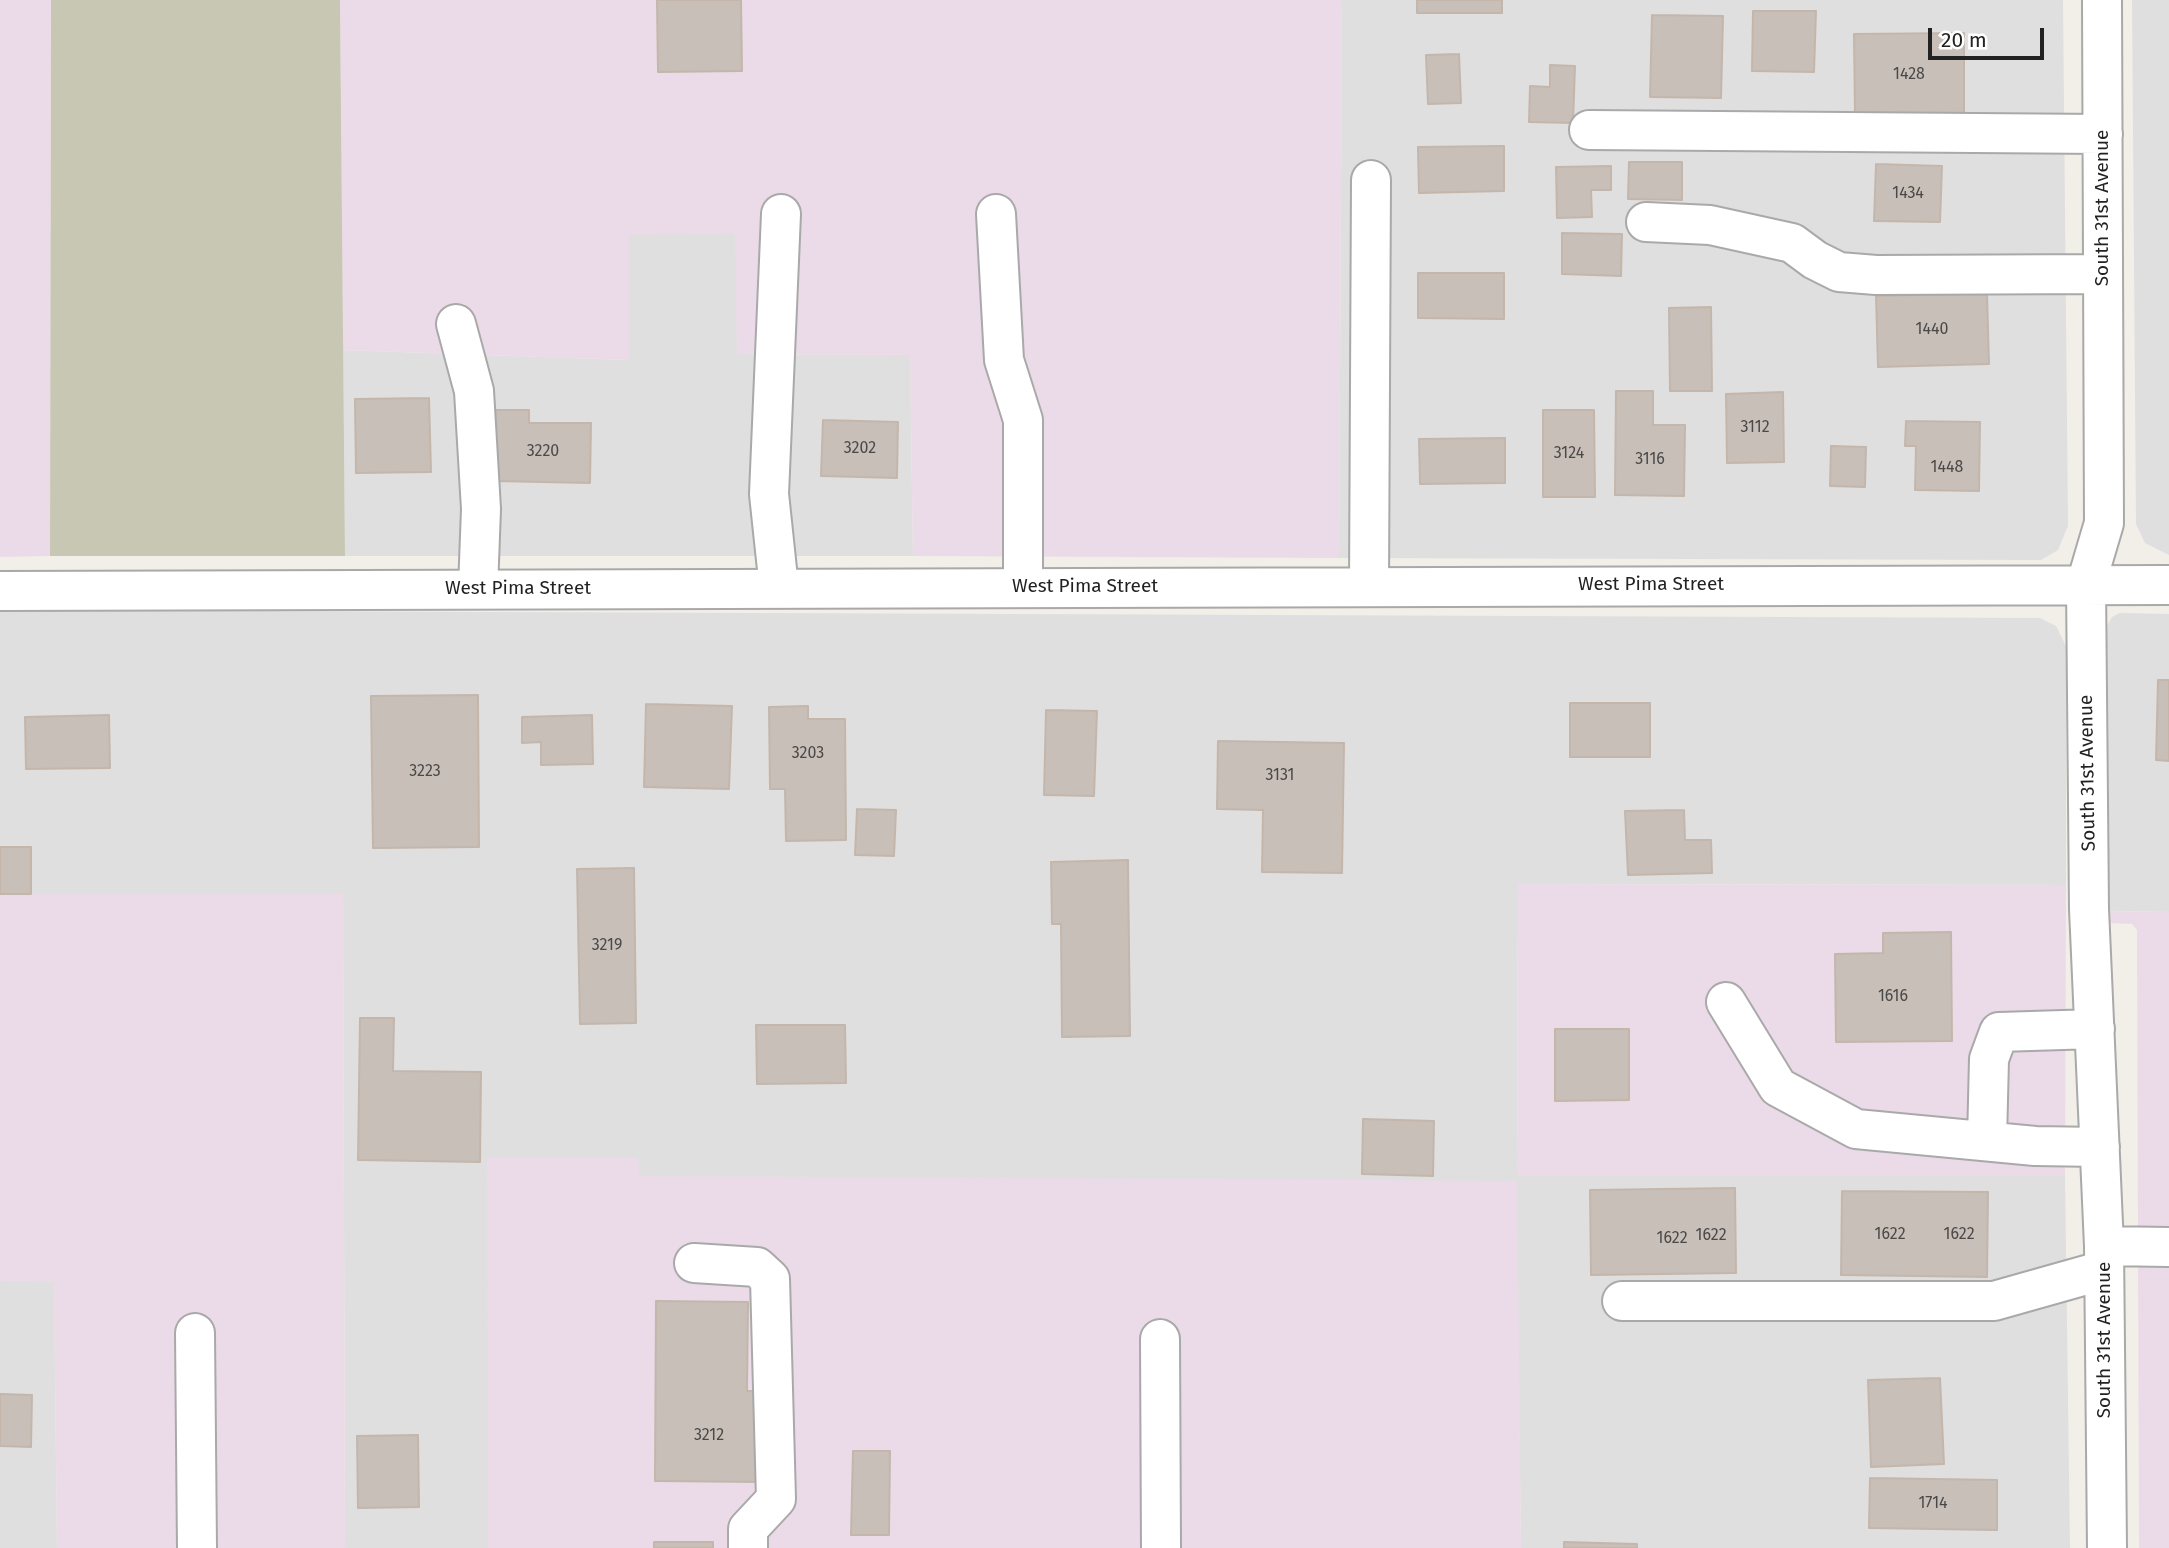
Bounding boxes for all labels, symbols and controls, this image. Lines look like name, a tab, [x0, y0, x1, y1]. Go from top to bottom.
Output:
scale bar	[1931, 14, 2046, 58]
text: 20 m	[1941, 27, 1987, 53]
house number: 1428	[1893, 65, 1925, 85]
street label: South 31st Avenue	[2092, 130, 2114, 286]
house number: 1434	[1892, 184, 1924, 204]
house number: 1440	[1916, 320, 1948, 340]
house number: 3112	[1740, 418, 1770, 438]
house number: 3202	[844, 439, 876, 459]
house number: 3220	[527, 442, 559, 462]
house number: 3124	[1554, 444, 1584, 464]
house number: 3116	[1635, 450, 1665, 470]
house number: 1448	[1931, 458, 1963, 478]
street label: West Pima Street	[1578, 574, 1724, 596]
street label: West Pima Street	[1012, 576, 1158, 598]
street label: West Pima Street	[445, 578, 591, 600]
street label: South 31st Avenue	[2075, 695, 2101, 851]
house number: 3203	[792, 744, 824, 764]
house number: 3223	[409, 762, 441, 782]
house number: 3131	[1265, 766, 1295, 786]
house number: 3219	[592, 936, 622, 956]
house number: 1616	[1878, 987, 1908, 1007]
house number: 1622	[1874, 1225, 1906, 1245]
house number: 1622	[1943, 1225, 1975, 1245]
house number: 1622	[1695, 1226, 1727, 1246]
house number: 1622	[1656, 1229, 1688, 1249]
street label: South 31st Avenue	[2094, 1262, 2116, 1418]
house number: 3212	[694, 1426, 724, 1446]
house number: 1714	[1918, 1494, 1948, 1514]

